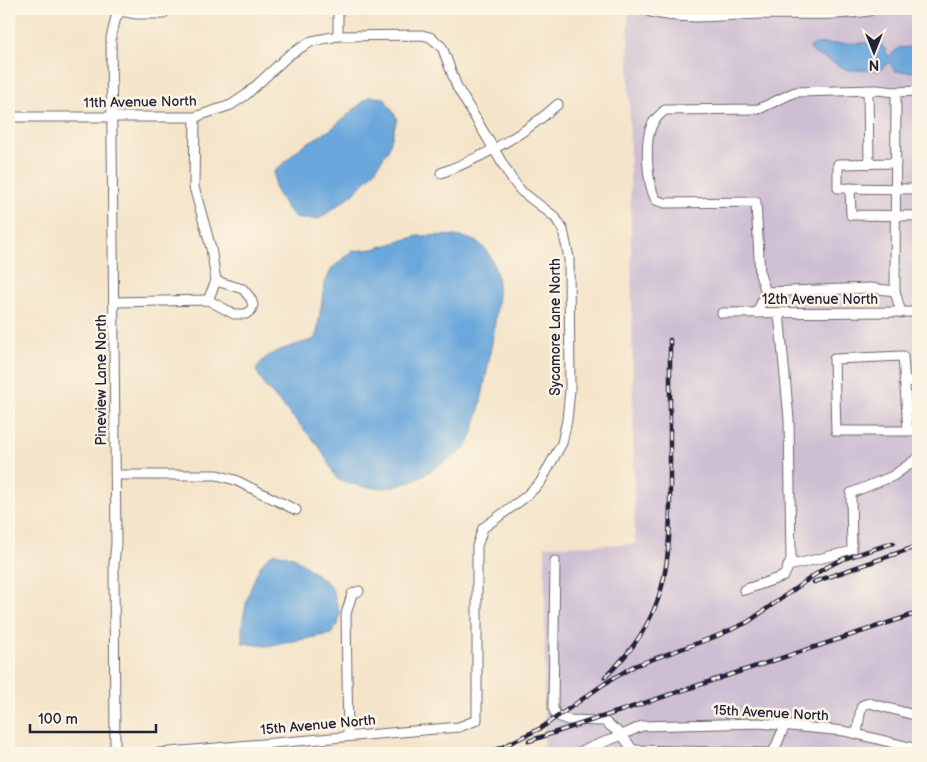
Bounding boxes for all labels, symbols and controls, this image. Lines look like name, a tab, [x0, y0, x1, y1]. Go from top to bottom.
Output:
north arrow	[850, 28, 900, 78]
text: N	[869, 56, 879, 73]
street label: 11th Avenue North	[83, 93, 197, 111]
street label: Sycamore Lane North	[547, 258, 564, 396]
street label: 12th Avenue North	[762, 291, 878, 308]
street label: Pineview Lane North	[93, 314, 110, 445]
street label: 15th Avenue North	[713, 701, 829, 725]
scale bar	[30, 702, 156, 734]
text: 100 m	[38, 710, 78, 729]
street label: 15th Avenue North	[260, 711, 377, 739]

